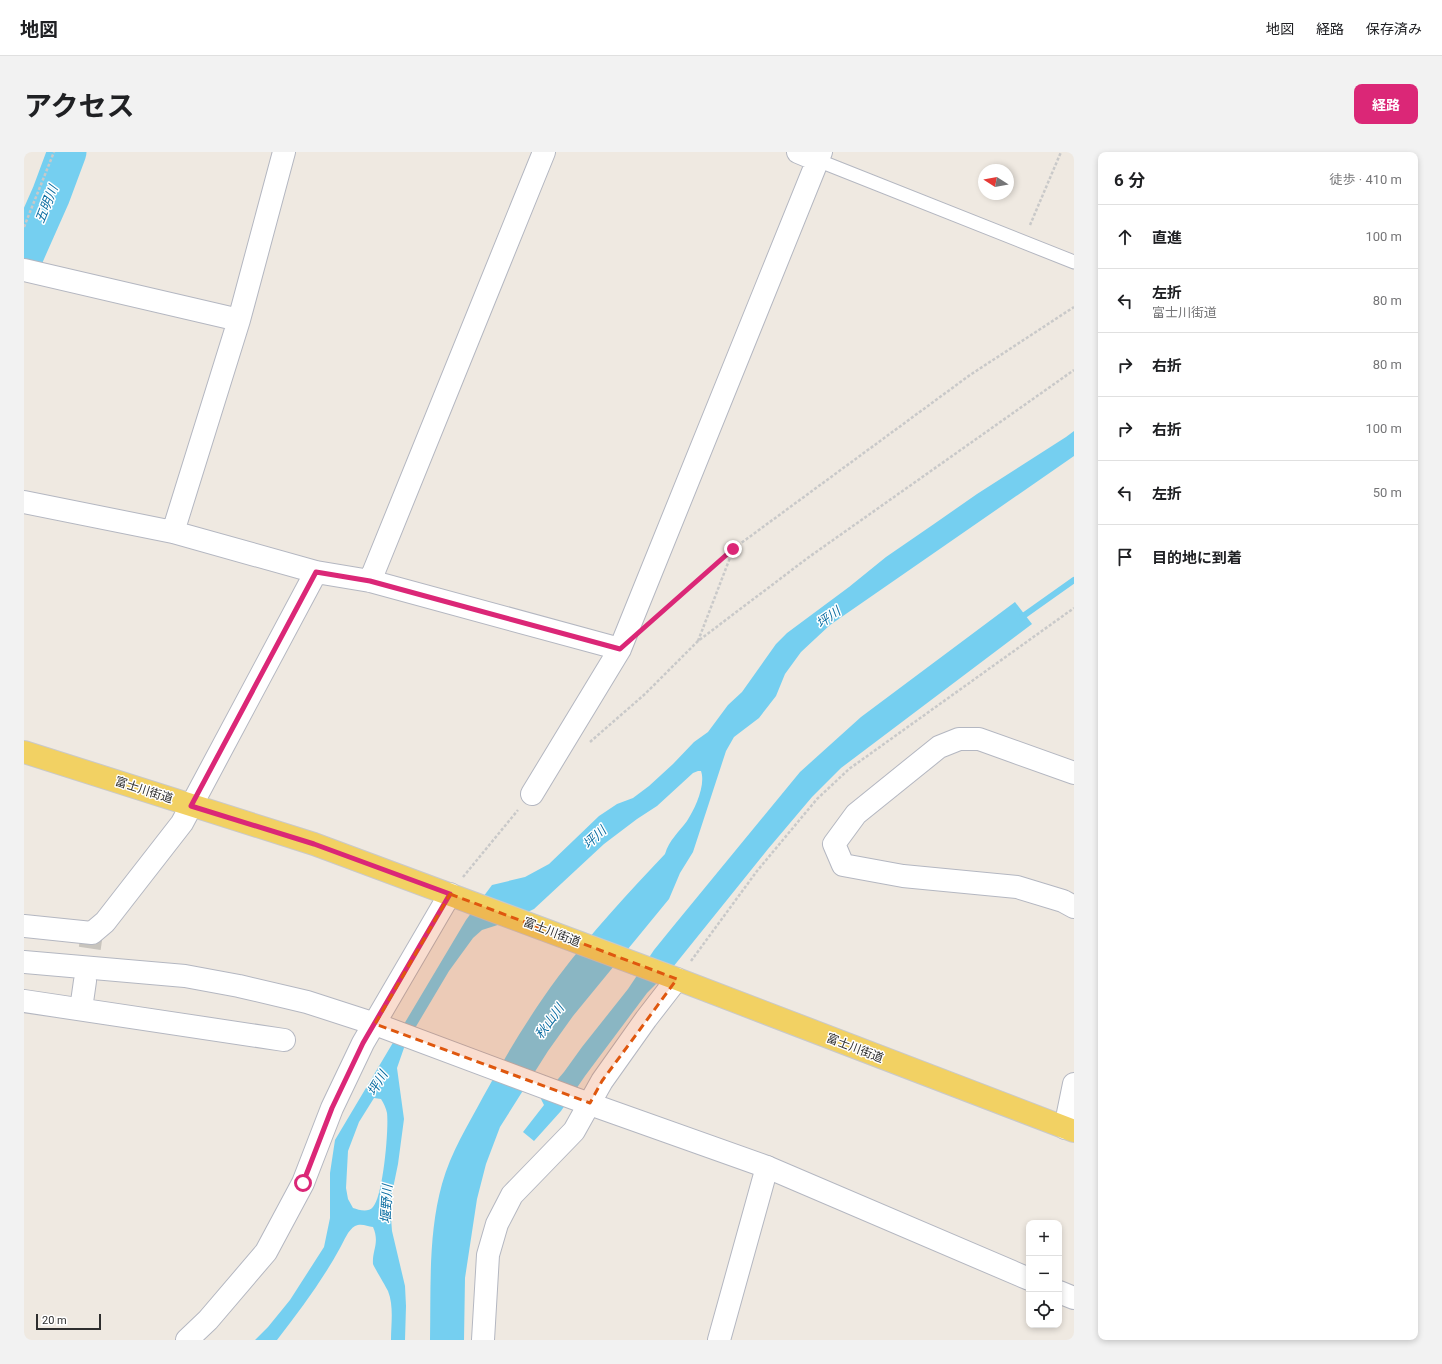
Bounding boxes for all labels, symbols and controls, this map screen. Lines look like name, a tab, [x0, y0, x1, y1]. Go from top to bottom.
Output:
text: 地図	[20, 18, 58, 41]
text: 地図	[1266, 21, 1294, 37]
text: 経路	[1316, 21, 1344, 37]
text: 保存済み	[1366, 21, 1422, 37]
button: 経路	[1354, 84, 1418, 124]
text: アクセス	[24, 90, 135, 123]
north arrow	[978, 164, 1014, 200]
text: 6 分	[1114, 170, 1145, 190]
text: 徒歩 · 410 m	[1330, 172, 1402, 187]
water label: 五明川	[32, 181, 61, 225]
icon: ahead	[1114, 226, 1136, 248]
text: 直進	[1152, 229, 1182, 247]
text: 100 m	[1365, 229, 1402, 244]
text: 左折	[1152, 284, 1182, 302]
icon: left	[1114, 290, 1136, 312]
text: 80 m	[1373, 293, 1402, 308]
text: 富士川街道	[1152, 305, 1217, 320]
icon: right	[1114, 354, 1136, 376]
text: 右折	[1152, 357, 1182, 375]
text: 80 m	[1373, 357, 1402, 372]
icon: right	[1114, 418, 1136, 440]
text: 右折	[1152, 421, 1182, 439]
text: 100 m	[1365, 421, 1402, 436]
icon: left	[1114, 482, 1136, 504]
text: 左折	[1152, 485, 1182, 503]
text: 50 m	[1373, 485, 1402, 500]
route end	[724, 540, 742, 558]
icon: arrive	[1114, 546, 1136, 568]
text: 目的地に到着	[1152, 549, 1242, 567]
water label: 坪川	[813, 603, 845, 631]
street label: 富士川街道	[113, 774, 175, 806]
water label: 坪川	[580, 822, 610, 852]
street label: 富士川街道	[521, 915, 583, 949]
water label: 秋山川	[532, 999, 568, 1041]
street label: 富士川街道	[824, 1031, 886, 1065]
water label: 坪川	[364, 1067, 392, 1098]
route start	[294, 1174, 312, 1192]
water label: 堰野川	[378, 1182, 395, 1224]
map controls	[1026, 1220, 1062, 1328]
button: +	[1026, 1220, 1062, 1256]
button: −	[1026, 1256, 1062, 1292]
button: locate	[1026, 1292, 1062, 1328]
scale bar	[36, 1312, 101, 1331]
text: 20 m	[42, 1314, 67, 1327]

